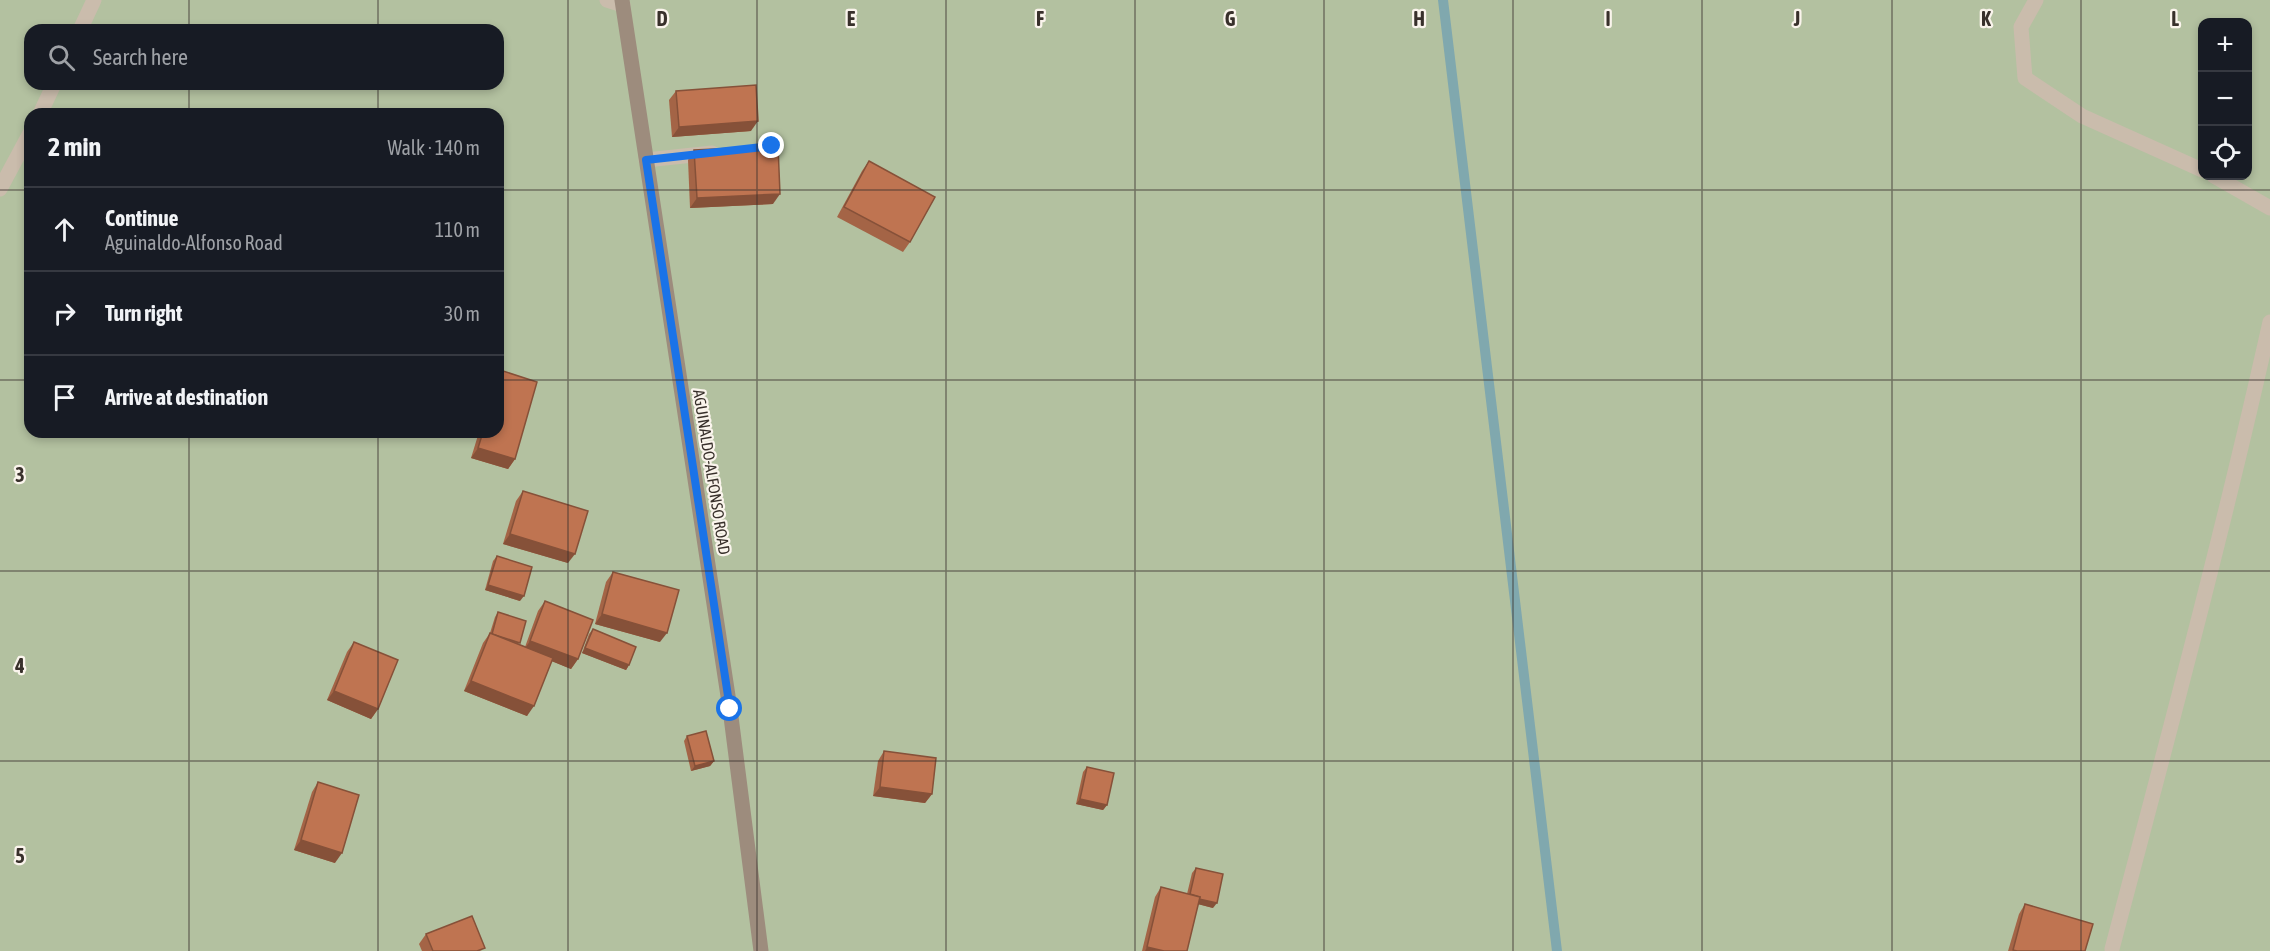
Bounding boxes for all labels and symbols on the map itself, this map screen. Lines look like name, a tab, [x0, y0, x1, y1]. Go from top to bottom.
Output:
text: D	[656, 7, 668, 30]
text: E	[847, 7, 856, 30]
text: F	[1036, 7, 1044, 30]
text: G	[1225, 7, 1236, 30]
text: H	[1413, 7, 1425, 30]
text: I	[1605, 7, 1611, 30]
text: J	[1793, 7, 1800, 30]
text: K	[1981, 7, 1991, 30]
text: L	[2171, 7, 2179, 30]
route end	[758, 132, 784, 158]
street label: AGUINALDO-ALFONSO ROAD	[690, 388, 734, 556]
text: 3	[15, 463, 25, 486]
text: 4	[14, 654, 25, 677]
route start	[716, 695, 742, 721]
text: 5	[15, 844, 25, 867]

